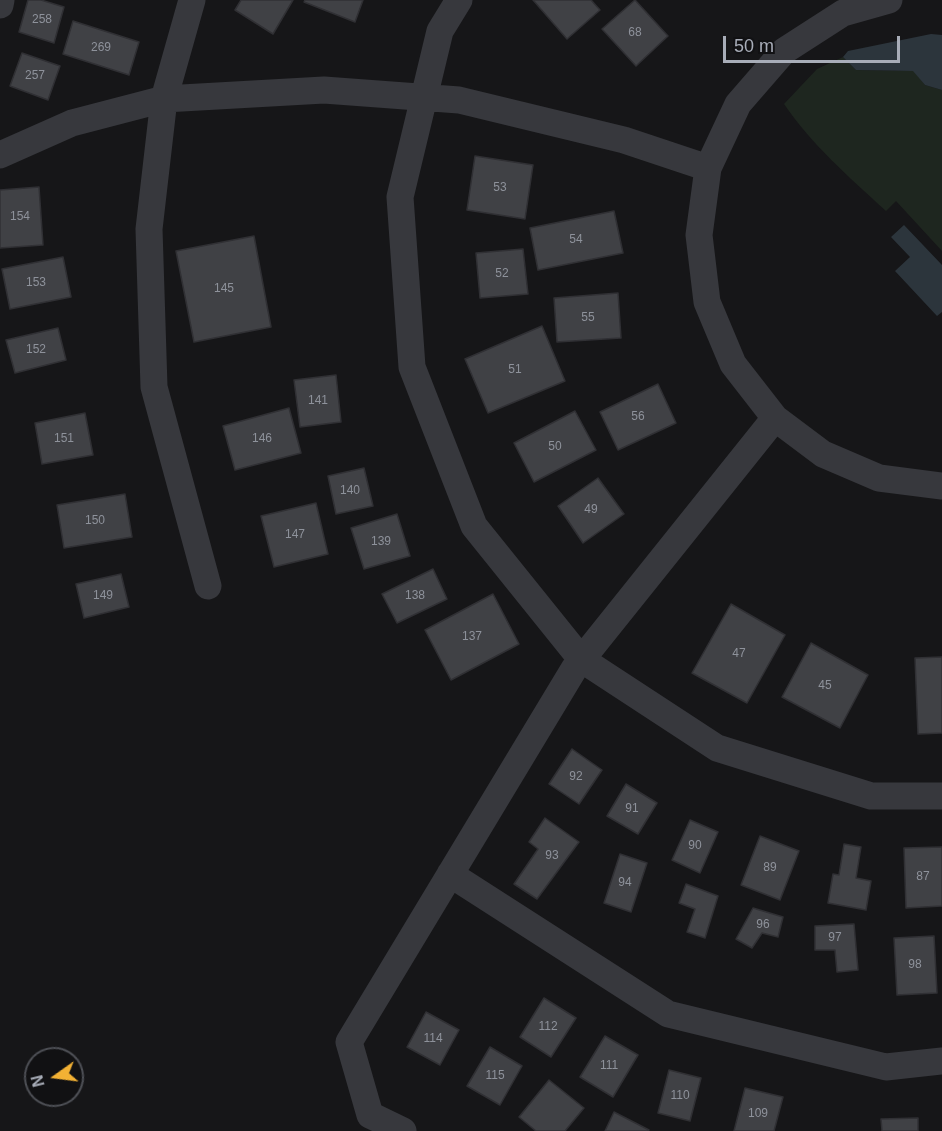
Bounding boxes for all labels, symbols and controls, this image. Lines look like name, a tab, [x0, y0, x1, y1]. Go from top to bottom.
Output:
house number: 258	[32, 13, 52, 27]
scale bar	[726, 24, 903, 62]
house number: 68	[628, 26, 642, 40]
text: 50 m	[734, 36, 774, 56]
house number: 269	[91, 41, 111, 55]
house number: 257	[25, 69, 45, 83]
house number: 53	[493, 181, 507, 195]
house number: 154	[10, 210, 30, 224]
house number: 54	[569, 233, 583, 247]
house number: 52	[495, 267, 509, 281]
house number: 153	[26, 276, 46, 290]
house number: 145	[214, 282, 234, 296]
house number: 55	[581, 311, 595, 325]
house number: 152	[26, 343, 46, 357]
house number: 51	[508, 363, 522, 377]
house number: 141	[308, 394, 328, 408]
house number: 56	[631, 410, 645, 424]
house number: 151	[54, 432, 74, 446]
house number: 146	[252, 432, 272, 446]
house number: 50	[548, 440, 562, 454]
house number: 140	[340, 484, 360, 498]
house number: 49	[584, 503, 598, 517]
house number: 150	[85, 514, 105, 528]
house number: 147	[285, 528, 305, 542]
house number: 139	[371, 535, 391, 549]
house number: 149	[93, 589, 113, 603]
house number: 138	[405, 589, 425, 603]
house number: 137	[462, 630, 482, 644]
house number: 47	[732, 647, 746, 661]
house number: 45	[818, 679, 832, 693]
house number: 92	[569, 770, 583, 784]
house number: 91	[625, 802, 639, 816]
house number: 90	[688, 839, 702, 853]
house number: 93	[545, 849, 559, 863]
house number: 89	[763, 861, 777, 875]
house number: 87	[916, 870, 930, 884]
house number: 94	[618, 876, 632, 890]
house number: 96	[756, 918, 770, 932]
house number: 97	[828, 931, 842, 945]
house number: 98	[908, 958, 922, 972]
house number: 112	[538, 1020, 558, 1034]
house number: 114	[423, 1032, 443, 1046]
north arrow	[24, 1047, 84, 1107]
house number: 111	[600, 1059, 618, 1073]
house number: 115	[485, 1069, 505, 1083]
text: N	[28, 1073, 48, 1089]
house number: 110	[670, 1089, 690, 1103]
house number: 109	[748, 1107, 768, 1121]

